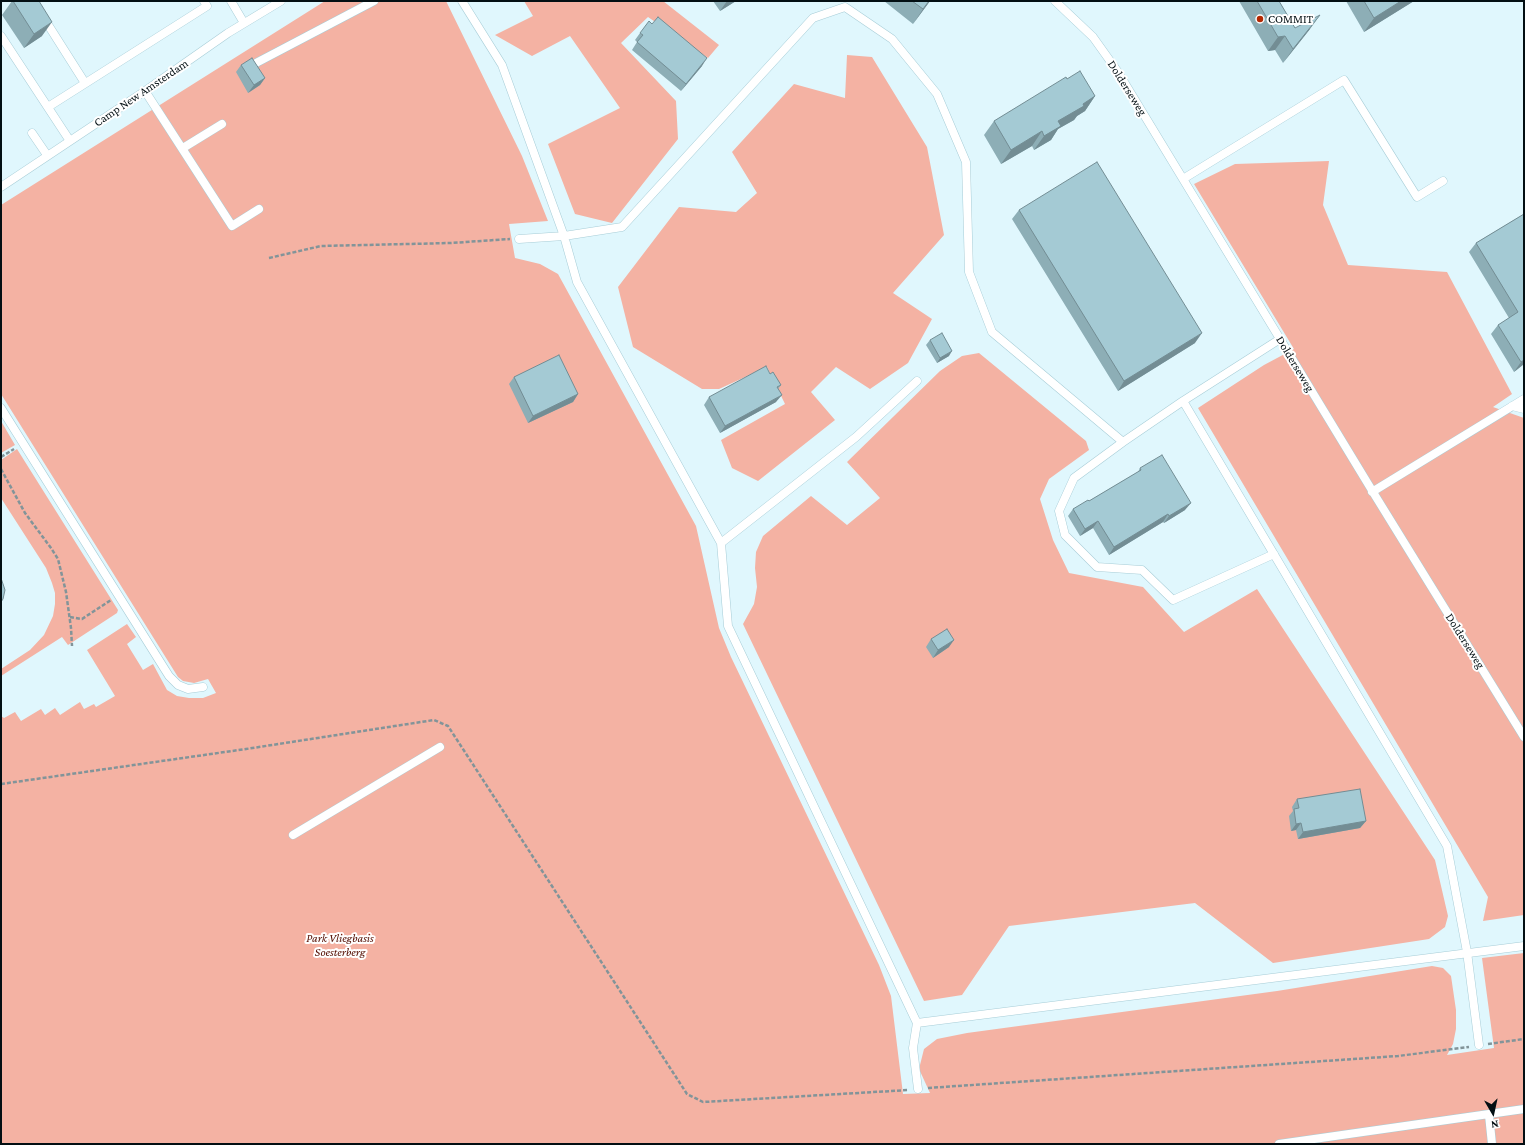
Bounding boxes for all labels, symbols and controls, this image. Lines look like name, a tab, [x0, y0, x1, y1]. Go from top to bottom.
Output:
place label: COMMIT	[1268, 12, 1313, 26]
marker: COMMIT	[1255, 14, 1265, 24]
street label: Camp New Amsterdam	[91, 56, 191, 130]
street label: Dolderseweg	[1104, 58, 1150, 118]
street label: Dolderseweg	[1273, 333, 1317, 395]
street label: Dolderseweg	[1442, 611, 1488, 671]
park label: Park Vliegbasis Soesterberg	[306, 931, 374, 959]
north arrow	[1473, 1093, 1513, 1133]
text: N	[1490, 1118, 1500, 1131]

